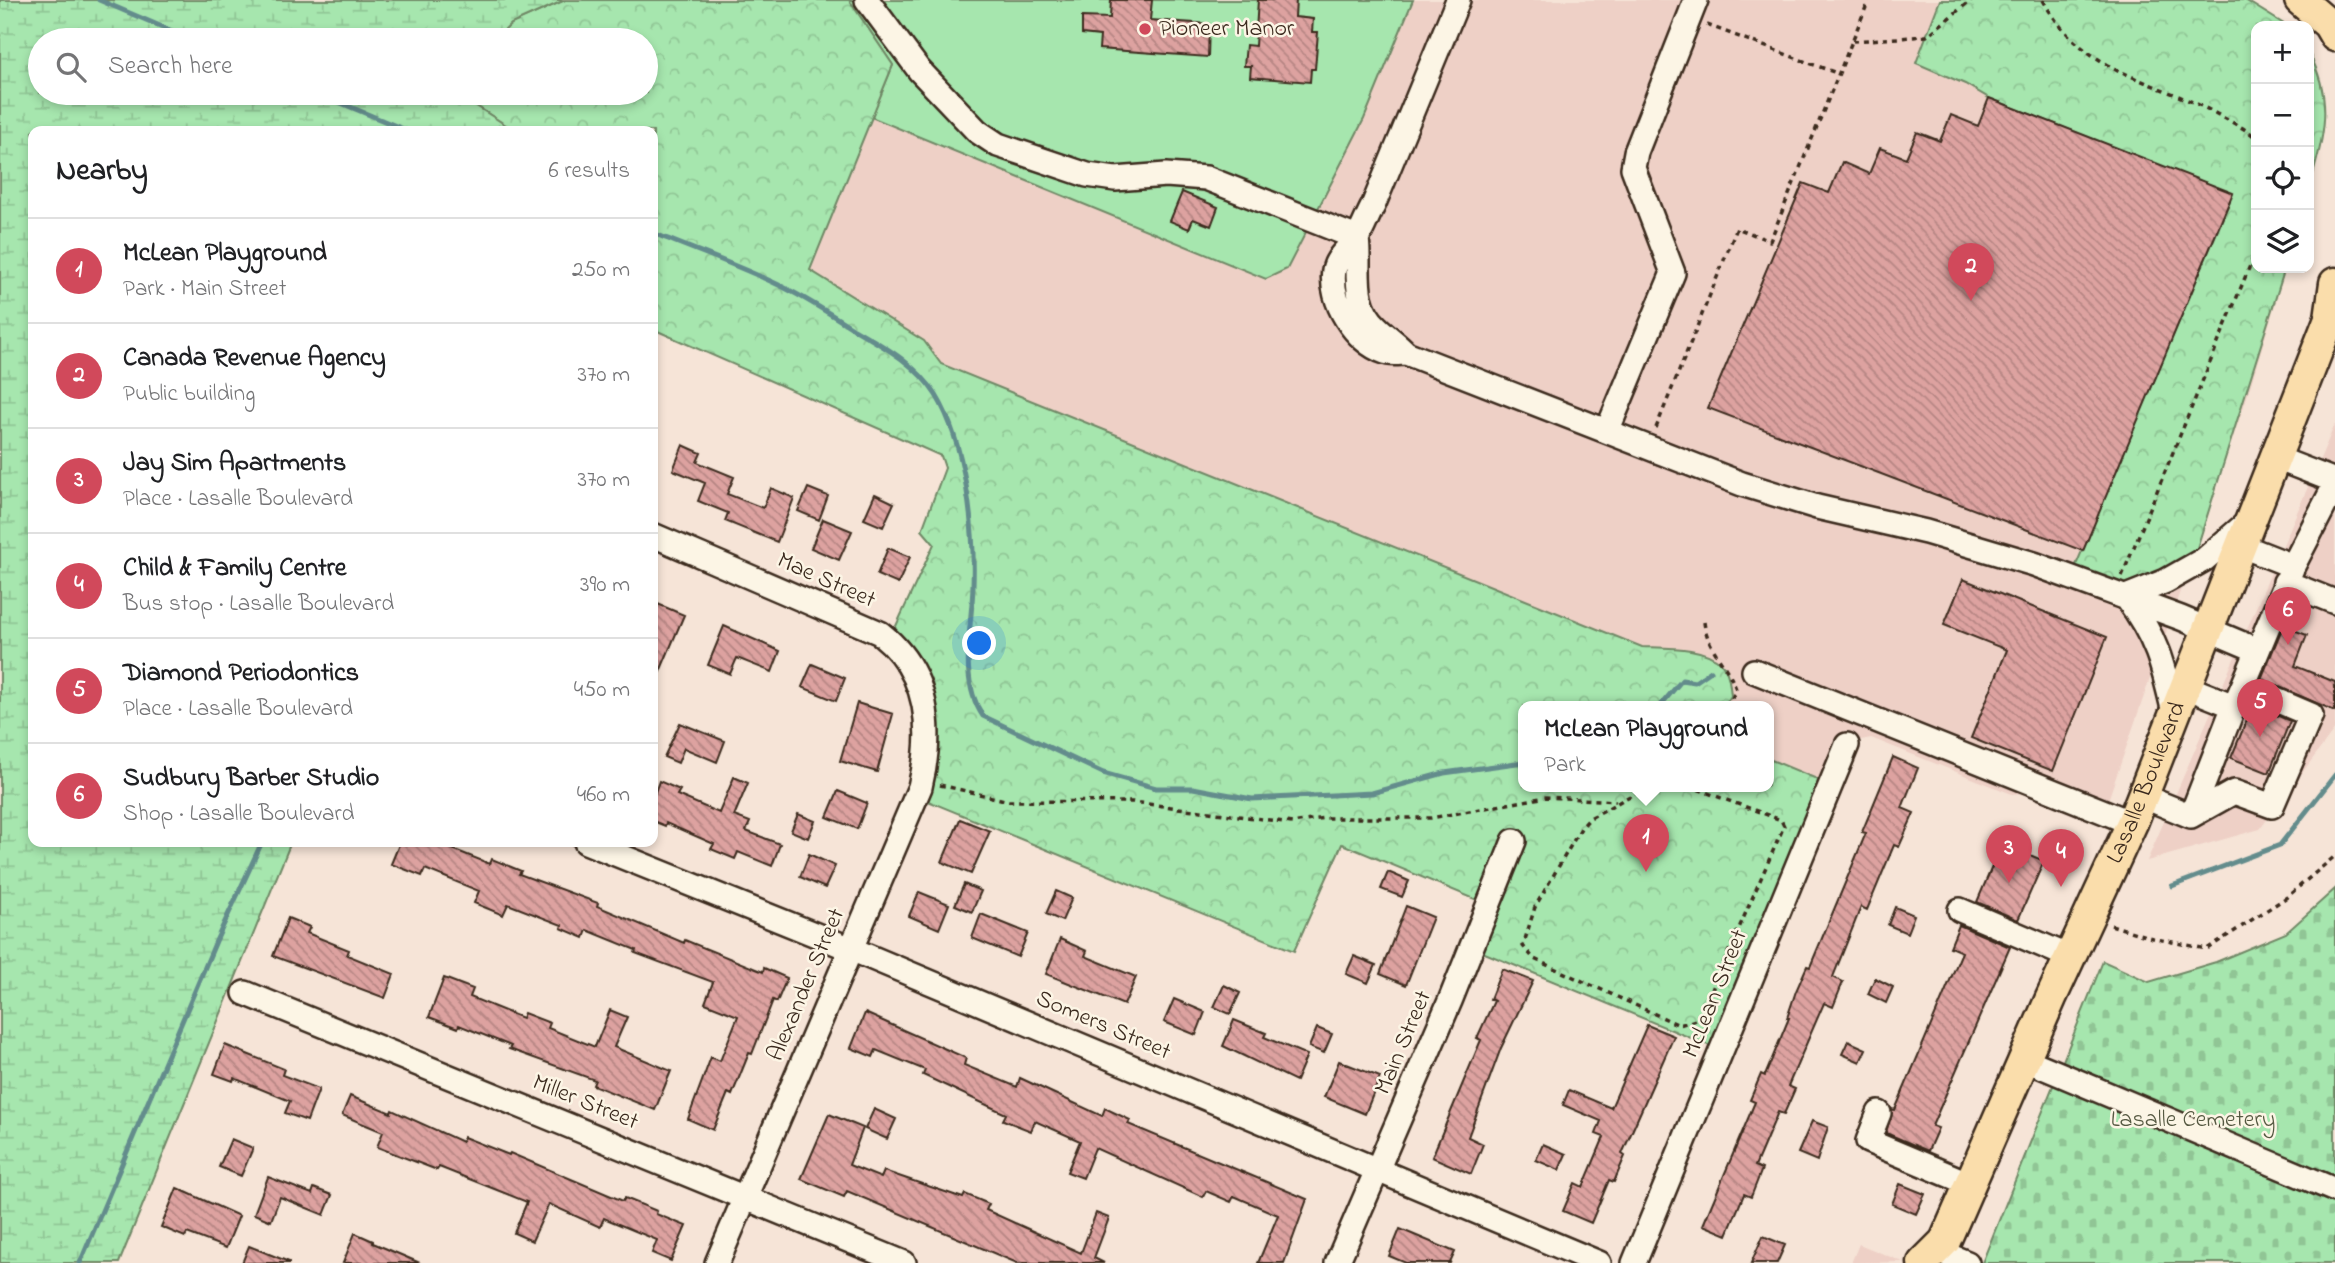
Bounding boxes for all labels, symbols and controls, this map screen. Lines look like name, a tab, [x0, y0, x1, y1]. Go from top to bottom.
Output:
place label: Pioneer Manor	[1159, 12, 1295, 47]
marker: Pioneer Manor	[1137, 21, 1153, 37]
map controls	[2251, 21, 2314, 273]
button: +	[2251, 21, 2314, 84]
search box	[28, 28, 658, 105]
icon: search	[52, 48, 90, 86]
text: Search here	[108, 48, 233, 86]
button: −	[2251, 84, 2314, 147]
button: locate	[2251, 147, 2314, 210]
text: Nearby	[56, 150, 148, 194]
text: 6 results	[549, 155, 630, 188]
button: layers	[2251, 210, 2314, 273]
text: McLean Playground	[123, 235, 327, 273]
pin: 2	[1948, 243, 1994, 301]
text: 1	[75, 254, 83, 287]
text: 250 m	[572, 254, 630, 287]
text: Park · Main Street	[123, 273, 287, 306]
text: Canada Revenue Agency	[123, 340, 386, 378]
text: 2	[73, 359, 85, 392]
text: 370 m	[577, 359, 630, 392]
text: Public building	[123, 378, 255, 411]
text: Jay Sim Apartments	[123, 445, 346, 483]
text: 3	[74, 464, 84, 497]
text: 370 m	[577, 464, 630, 497]
text: Place · Lasalle Boulevard	[123, 483, 353, 516]
street label: Mae Street	[771, 544, 881, 618]
text: Child & Family Centre	[123, 550, 346, 588]
text: 4	[74, 569, 84, 602]
text: 390 m	[580, 569, 630, 602]
pin: 6	[2265, 587, 2311, 645]
text: Bus stop · Lasalle Boulevard	[123, 588, 394, 621]
your location	[962, 626, 996, 660]
text: Diamond Periodontics	[123, 655, 359, 693]
text: 5	[72, 674, 86, 707]
text: 450 m	[574, 674, 630, 707]
pin: 5	[2237, 679, 2283, 737]
text: Place · Lasalle Boulevard	[123, 693, 353, 726]
street label: Lasalle Boulevard	[2098, 696, 2196, 870]
popup	[1518, 701, 1774, 792]
text: McLean Playground	[1544, 711, 1748, 749]
text: Park	[1544, 749, 1586, 782]
text: Sudbury Barber Studio	[123, 760, 379, 798]
text: 6	[74, 779, 84, 812]
text: 460 m	[577, 779, 630, 812]
text: Shop · Lasalle Boulevard	[123, 798, 354, 831]
pin: 1	[1623, 814, 1669, 872]
pin: 3	[1986, 825, 2032, 883]
pin: 4	[2038, 829, 2084, 887]
street label: Alexander Street	[759, 903, 855, 1067]
street label: McLean Street	[1674, 924, 1758, 1064]
street label: Somers Street	[1030, 982, 1176, 1070]
street label: Main Street	[1366, 985, 1442, 1101]
street label: Miller Street	[527, 1066, 643, 1140]
park label: Lasalle Cemetery	[2111, 1103, 2275, 1139]

